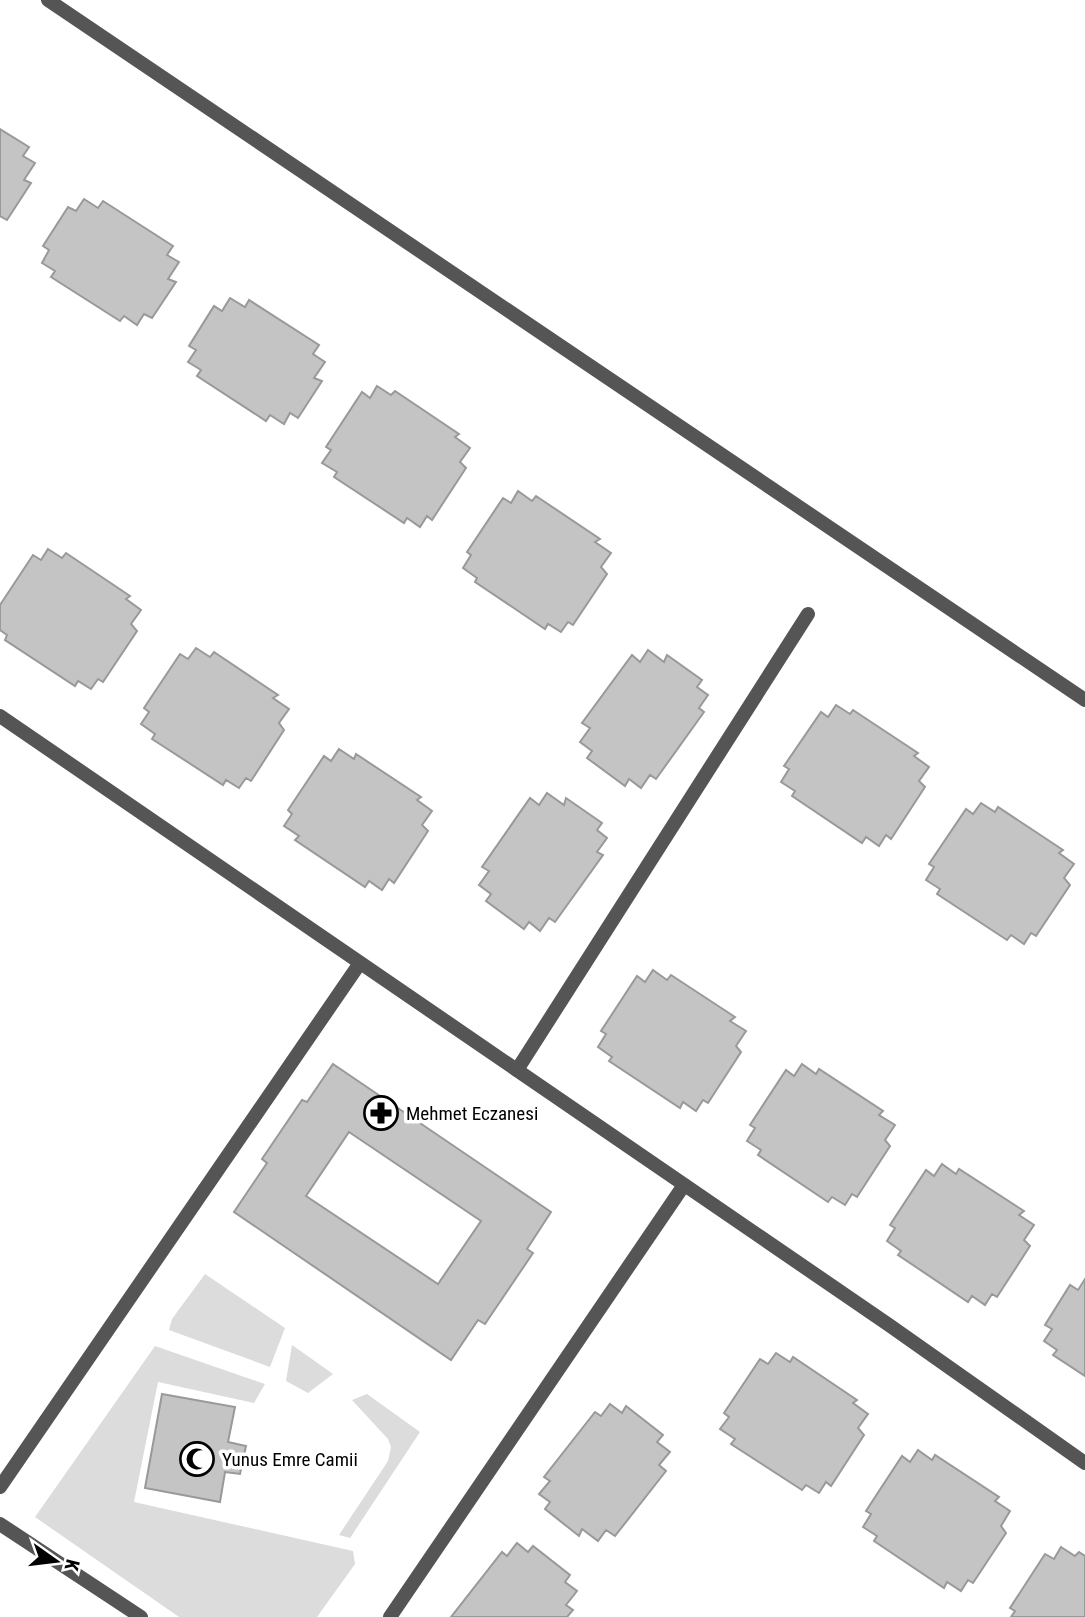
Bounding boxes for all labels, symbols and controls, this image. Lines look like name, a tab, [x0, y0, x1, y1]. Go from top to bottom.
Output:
pharmacy icon: Mehmet Eczanesi	[362, 1094, 400, 1132]
place label: Mehmet Eczanesi	[406, 1102, 538, 1125]
mosque icon: Yunus Emre Camii	[178, 1440, 216, 1478]
place label: Yunus Emre Camii	[222, 1448, 358, 1471]
north arrow	[21, 1526, 91, 1596]
text: K	[59, 1557, 84, 1573]

